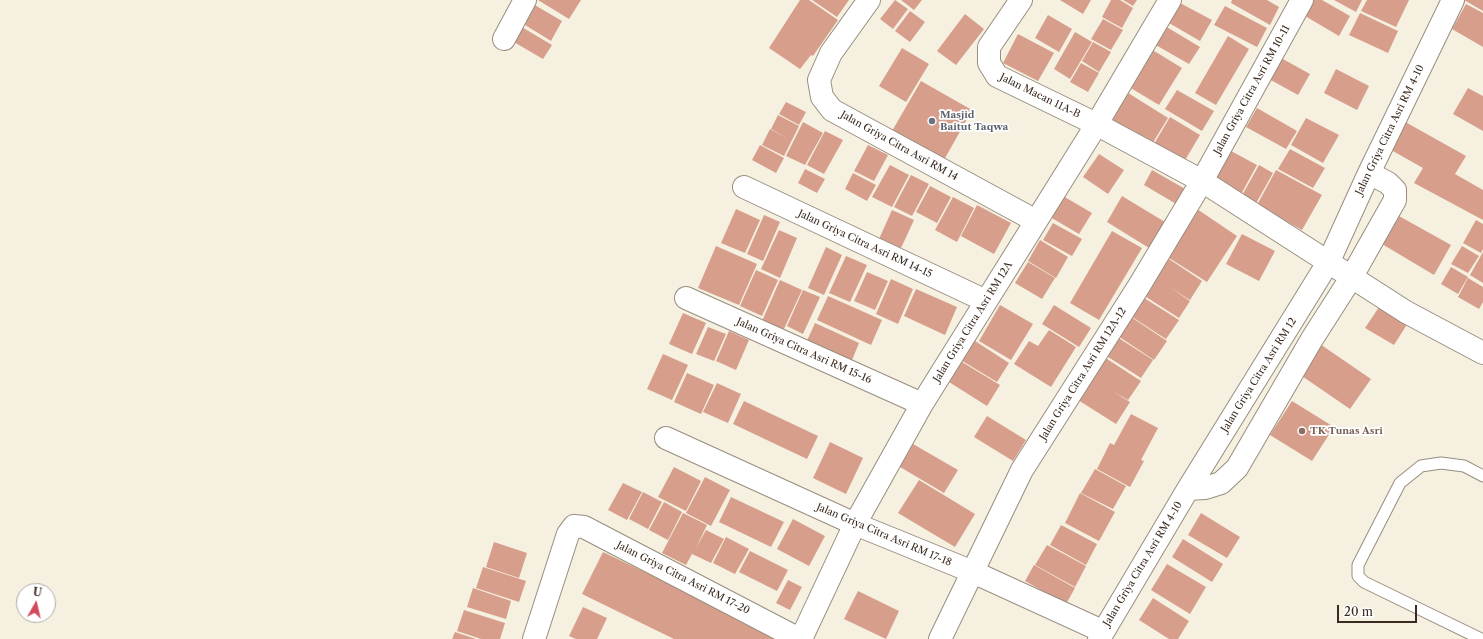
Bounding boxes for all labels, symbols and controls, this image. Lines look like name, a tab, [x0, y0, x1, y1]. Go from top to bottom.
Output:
street label: Jalan Griya Citra Asri RM 10-11	[1211, 23, 1293, 157]
street label: Jalan Griya Citra Asri RM 4-10	[1353, 63, 1427, 197]
street label: Jalan Macan 11A-B	[998, 71, 1082, 121]
street label: Jalan Griya Citra Asri RM 14	[838, 109, 960, 183]
place label: Masjid Baitut Taqwa	[940, 109, 1008, 132]
marker: Masjid Baitut Taqwa	[927, 116, 937, 126]
street label: Jalan Griya Citra Asri RM 14-15	[796, 208, 934, 280]
street label: Jalan Griya Citra Asri RM 12A	[931, 260, 1015, 384]
street label: Jalan Griya Citra Asri RM 12A-12	[1037, 305, 1129, 443]
street label: Jalan Griya Citra Asri RM 15-16	[735, 316, 873, 386]
street label: Jalan Griya Citra Asri RM 12	[1219, 316, 1299, 434]
place label: TK Tunas Asri	[1310, 425, 1383, 437]
marker: TK Tunas Asri	[1297, 426, 1307, 436]
street label: Jalan Griya Citra Asri RM 4-10	[1101, 500, 1185, 628]
street label: Jalan Griya Citra Asri RM 17-18	[814, 501, 954, 569]
street label: Jalan Griya Citra Asri RM 17-20	[614, 539, 752, 617]
north arrow	[16, 583, 56, 623]
text: U	[32, 585, 43, 600]
scale bar	[1339, 597, 1419, 623]
text: 20 m	[1344, 604, 1373, 619]

